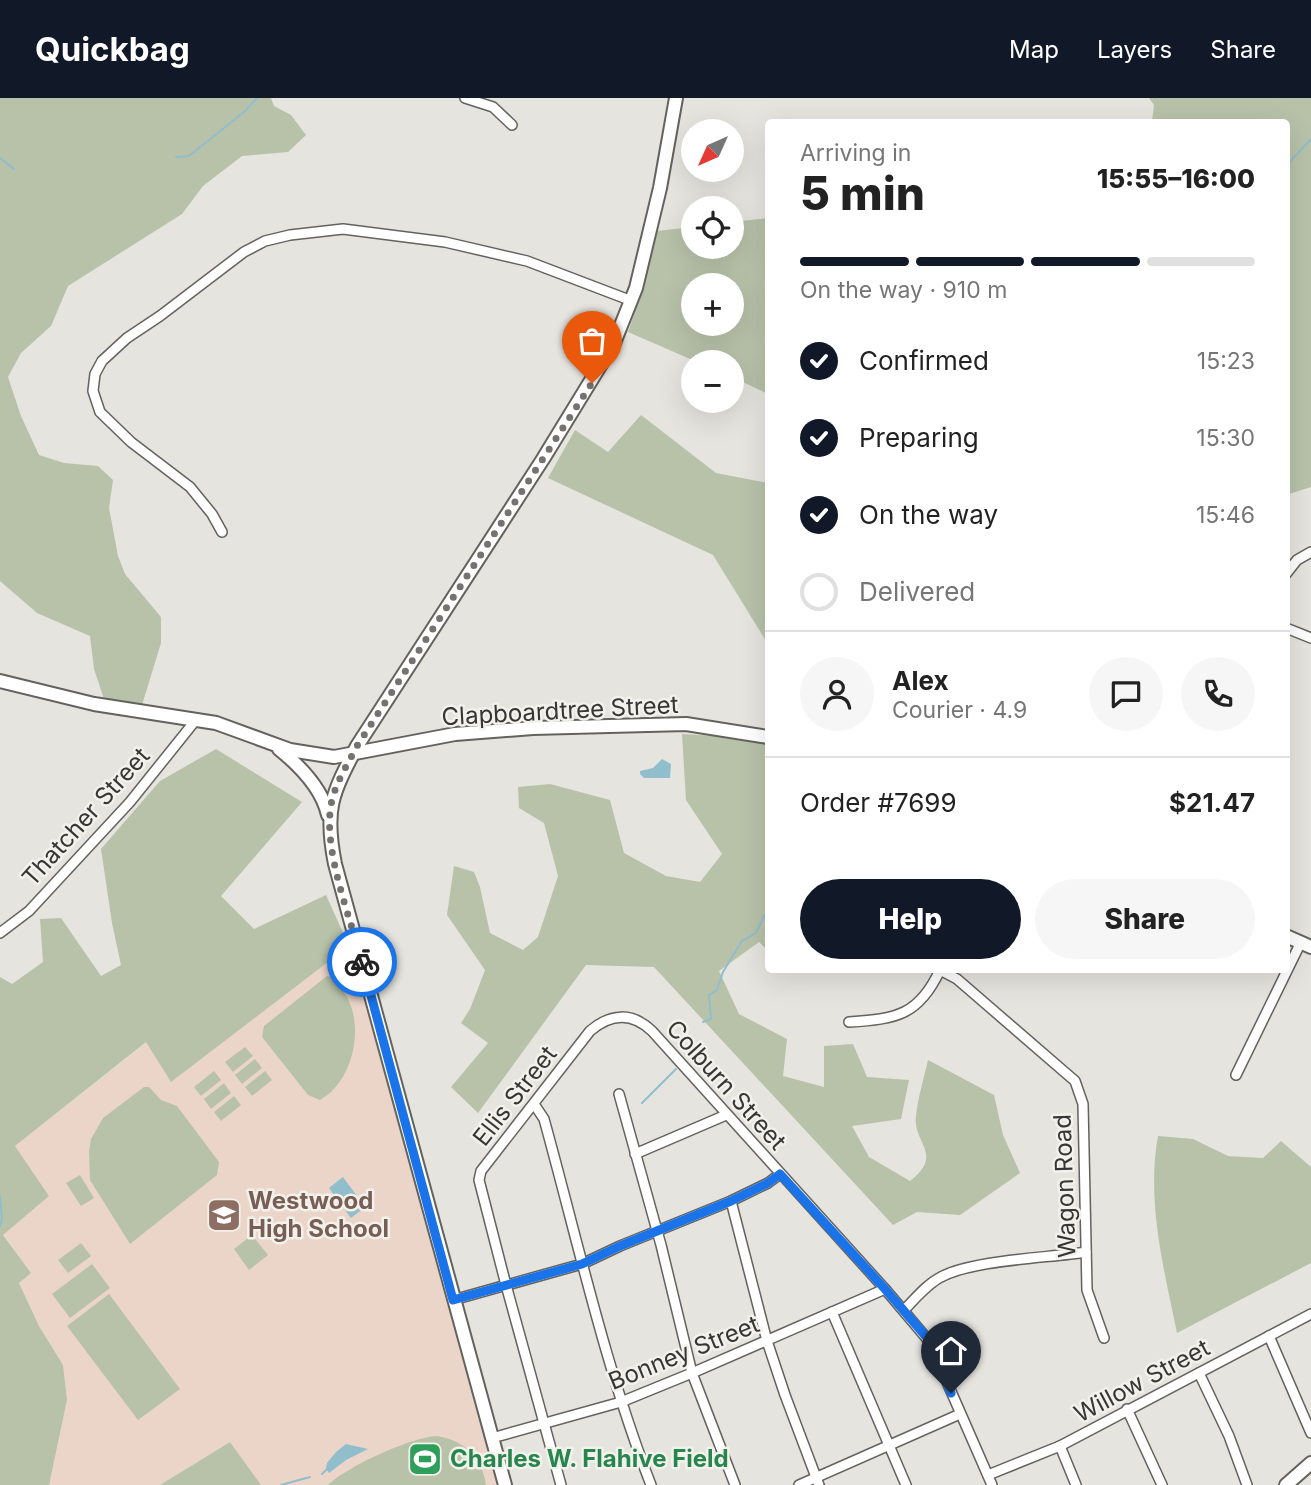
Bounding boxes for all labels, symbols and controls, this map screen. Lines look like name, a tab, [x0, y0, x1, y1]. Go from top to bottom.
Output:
text: Quickbag	[35, 29, 190, 69]
text: Map	[1009, 35, 1059, 64]
text: Layers	[1097, 35, 1172, 64]
text: Share	[1210, 35, 1276, 64]
north arrow	[681, 119, 744, 182]
map controls	[681, 119, 744, 413]
text: Arriving in	[800, 139, 911, 167]
text: 15:55–16:00	[1097, 163, 1255, 194]
text: 5 min	[800, 165, 925, 221]
button: locate	[681, 196, 744, 259]
button: +	[681, 273, 744, 336]
text: On the way · 910 m	[800, 276, 1007, 304]
pin	[562, 311, 622, 383]
icon: bag	[573, 322, 611, 360]
icon: check	[800, 342, 838, 380]
text: Confirmed	[859, 345, 989, 376]
text: 15:23	[1197, 347, 1255, 375]
button: −	[681, 350, 744, 413]
icon: check	[800, 419, 838, 457]
text: Preparing	[859, 422, 979, 453]
text: 15:30	[1196, 424, 1255, 452]
icon: check	[800, 496, 838, 534]
text: On the way	[859, 499, 998, 530]
text: 15:46	[1196, 501, 1255, 529]
text: Delivered	[859, 576, 975, 607]
button: person	[800, 657, 874, 731]
button: chat	[1089, 657, 1163, 731]
button: phone	[1181, 657, 1255, 731]
text: Alex	[892, 665, 949, 696]
street label: Clapboardtree Street	[441, 690, 679, 731]
text: Courier · 4.9	[892, 696, 1027, 724]
street label: Thatcher Street	[16, 741, 155, 892]
text: Order #7699	[800, 787, 957, 818]
text: $21.47	[1169, 787, 1255, 818]
button: Help	[800, 879, 1021, 959]
button: Share	[1035, 879, 1255, 959]
courier	[327, 927, 397, 997]
icon: bike	[343, 943, 381, 981]
street label: Colburn Street	[660, 1014, 792, 1156]
street label: Ellis Street	[467, 1040, 563, 1152]
street label: Wagon Road	[1047, 1114, 1082, 1258]
place label: Westwood High School	[248, 1186, 389, 1243]
school or university icon: Westwood High School	[205, 1196, 243, 1234]
street label: Bonney Street	[604, 1309, 764, 1396]
pin	[921, 1321, 981, 1393]
icon: home	[932, 1332, 970, 1370]
street label: Willow Street	[1069, 1333, 1215, 1428]
sports icon: Charles W. Flahive Field	[406, 1440, 444, 1478]
place label: Charles W. Flahive Field	[450, 1444, 729, 1473]

